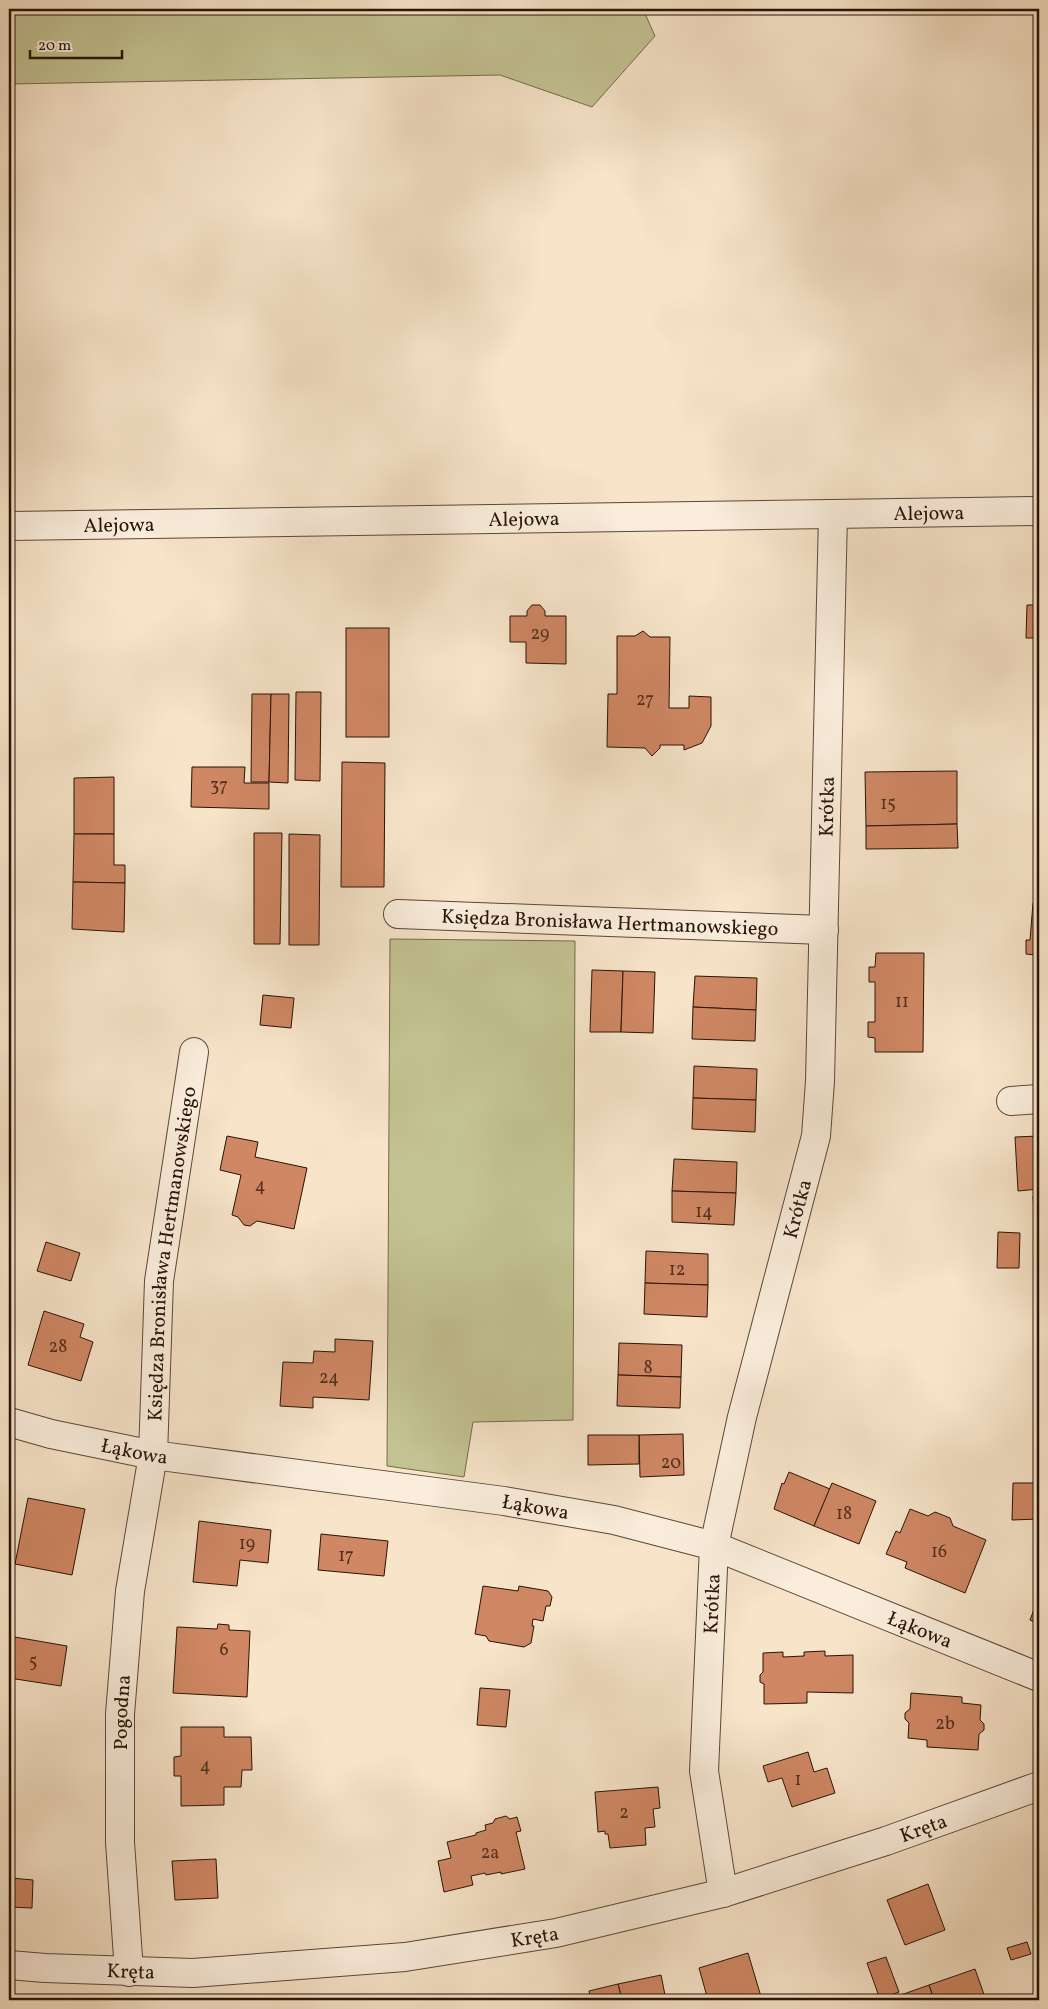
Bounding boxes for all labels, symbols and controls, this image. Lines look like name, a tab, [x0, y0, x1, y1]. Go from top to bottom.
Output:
scale bar	[30, 28, 122, 60]
text: 20 m	[38, 36, 71, 57]
street label: Alejowa	[893, 500, 965, 529]
street label: Alejowa	[488, 506, 560, 535]
street label: Alejowa	[83, 512, 155, 541]
house number: 29	[531, 622, 549, 647]
house number: 27	[636, 688, 654, 713]
house number: 37	[210, 774, 228, 799]
street label: Krótka	[814, 776, 843, 837]
house number: 15	[880, 792, 896, 817]
street label: Księdza Bronisława Hertmanowskiego	[441, 904, 779, 944]
house number: 11	[895, 990, 909, 1015]
street label: Księdza Bronisława Hertmanowskiego	[142, 1085, 205, 1422]
house number: 4	[255, 1174, 265, 1199]
street label: Krótka	[778, 1176, 820, 1242]
house number: 14	[695, 1200, 713, 1225]
house number: 12	[669, 1258, 685, 1283]
house number: 28	[49, 1335, 67, 1360]
house number: 8	[643, 1356, 653, 1381]
house number: 24	[319, 1366, 339, 1391]
street label: Łąkowa	[98, 1433, 169, 1473]
house number: 20	[661, 1451, 681, 1476]
street label: Łąkowa	[500, 1489, 571, 1528]
house number: 18	[836, 1502, 852, 1527]
house number: 19	[239, 1532, 255, 1557]
house number: 16	[931, 1540, 947, 1565]
house number: 17	[338, 1544, 354, 1569]
street label: Krótka	[698, 1573, 729, 1635]
street label: Łąkowa	[883, 1605, 956, 1657]
house number: 6	[219, 1638, 229, 1663]
house number: 5	[29, 1650, 37, 1675]
street label: Pogodna	[108, 1673, 139, 1750]
house number: 2b	[935, 1712, 955, 1737]
house number: 4	[200, 1754, 210, 1779]
house number: 1	[795, 1768, 801, 1793]
house number: 2	[619, 1801, 629, 1826]
street label: Kręta	[896, 1808, 951, 1851]
house number: 2a	[481, 1841, 499, 1866]
street label: Kręta	[509, 1921, 561, 1956]
street label: Kręta	[106, 1958, 155, 1988]

